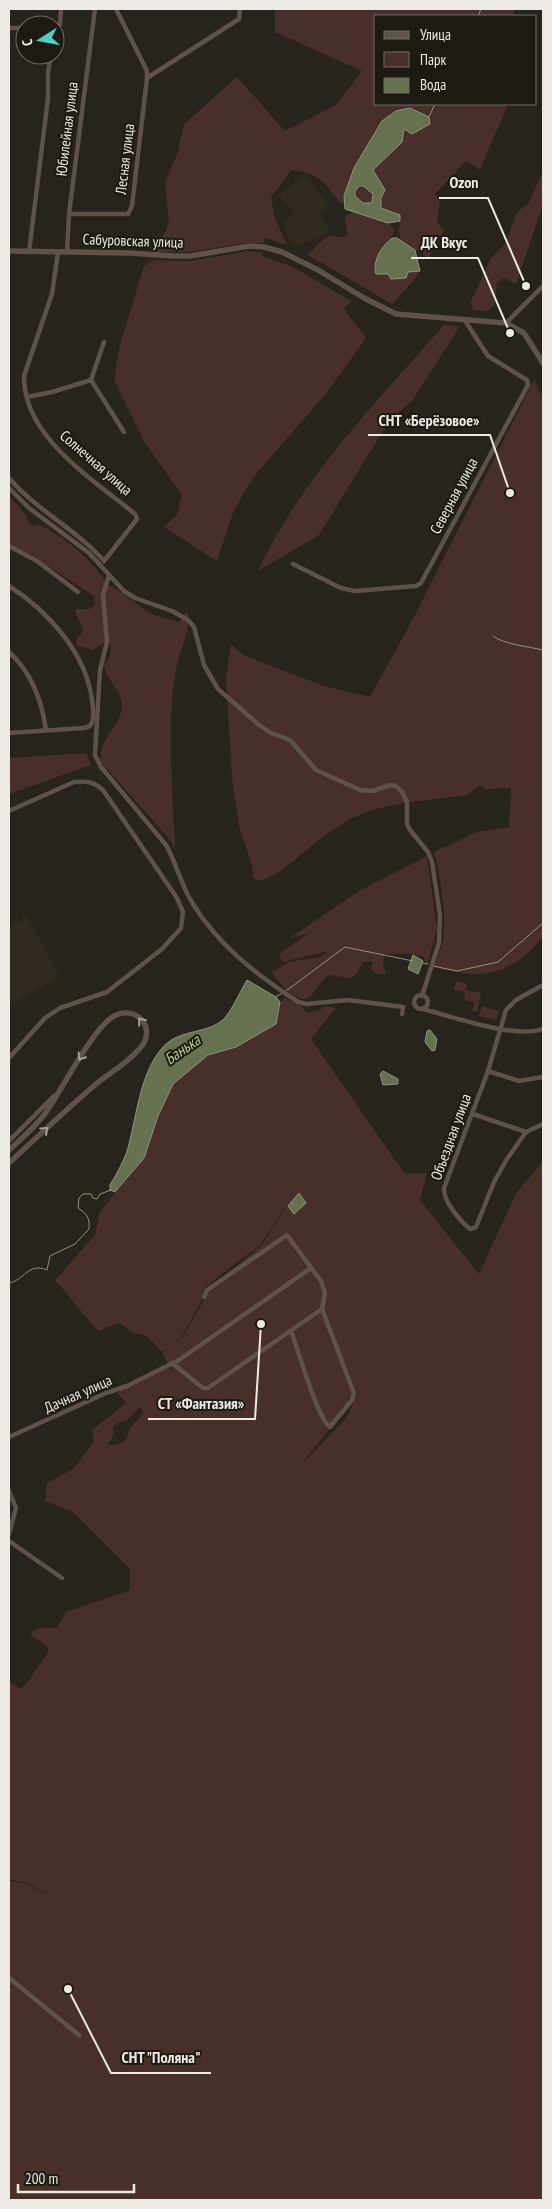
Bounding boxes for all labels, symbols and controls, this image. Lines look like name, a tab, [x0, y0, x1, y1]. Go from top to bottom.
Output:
north arrow	[15, 15, 65, 65]
legend	[374, 15, 537, 105]
text: Улица	[420, 25, 451, 44]
text: С	[18, 37, 37, 47]
text: Парк	[420, 50, 446, 69]
text: Вода	[420, 75, 446, 94]
street label: Юбилейная улица	[51, 81, 82, 177]
street label: Лесная улица	[111, 122, 138, 196]
callout: Ozon	[439, 167, 488, 198]
text: Ozon	[450, 172, 478, 192]
callout: ДК Вкус	[411, 227, 478, 258]
street label: Сабуровская улица	[82, 229, 184, 252]
text: ДК Вкус	[421, 232, 468, 252]
callout: СНТ «Берёзовое»	[368, 404, 490, 435]
text: СНТ «Берёзовое»	[378, 410, 480, 430]
street label: Солнечная улица	[56, 426, 136, 499]
street label: Северная улица	[426, 454, 482, 537]
one-way arrow	[137, 1018, 146, 1027]
water label: Банька	[160, 1029, 205, 1068]
one-way arrow	[78, 1051, 88, 1060]
street label: Объездная улица	[426, 1091, 475, 1183]
one-way arrow	[39, 1127, 48, 1136]
street label: Дачная улица	[41, 1370, 115, 1417]
callout: СТ «Фантазия»	[148, 1388, 255, 1419]
text: СТ «Фантазия»	[158, 1393, 245, 1413]
callout: СНТ "Поляна"	[111, 2042, 211, 2073]
text: СНТ "Поляна"	[121, 2047, 201, 2067]
scale bar	[18, 2162, 134, 2194]
text: 200 m	[25, 2169, 58, 2188]

